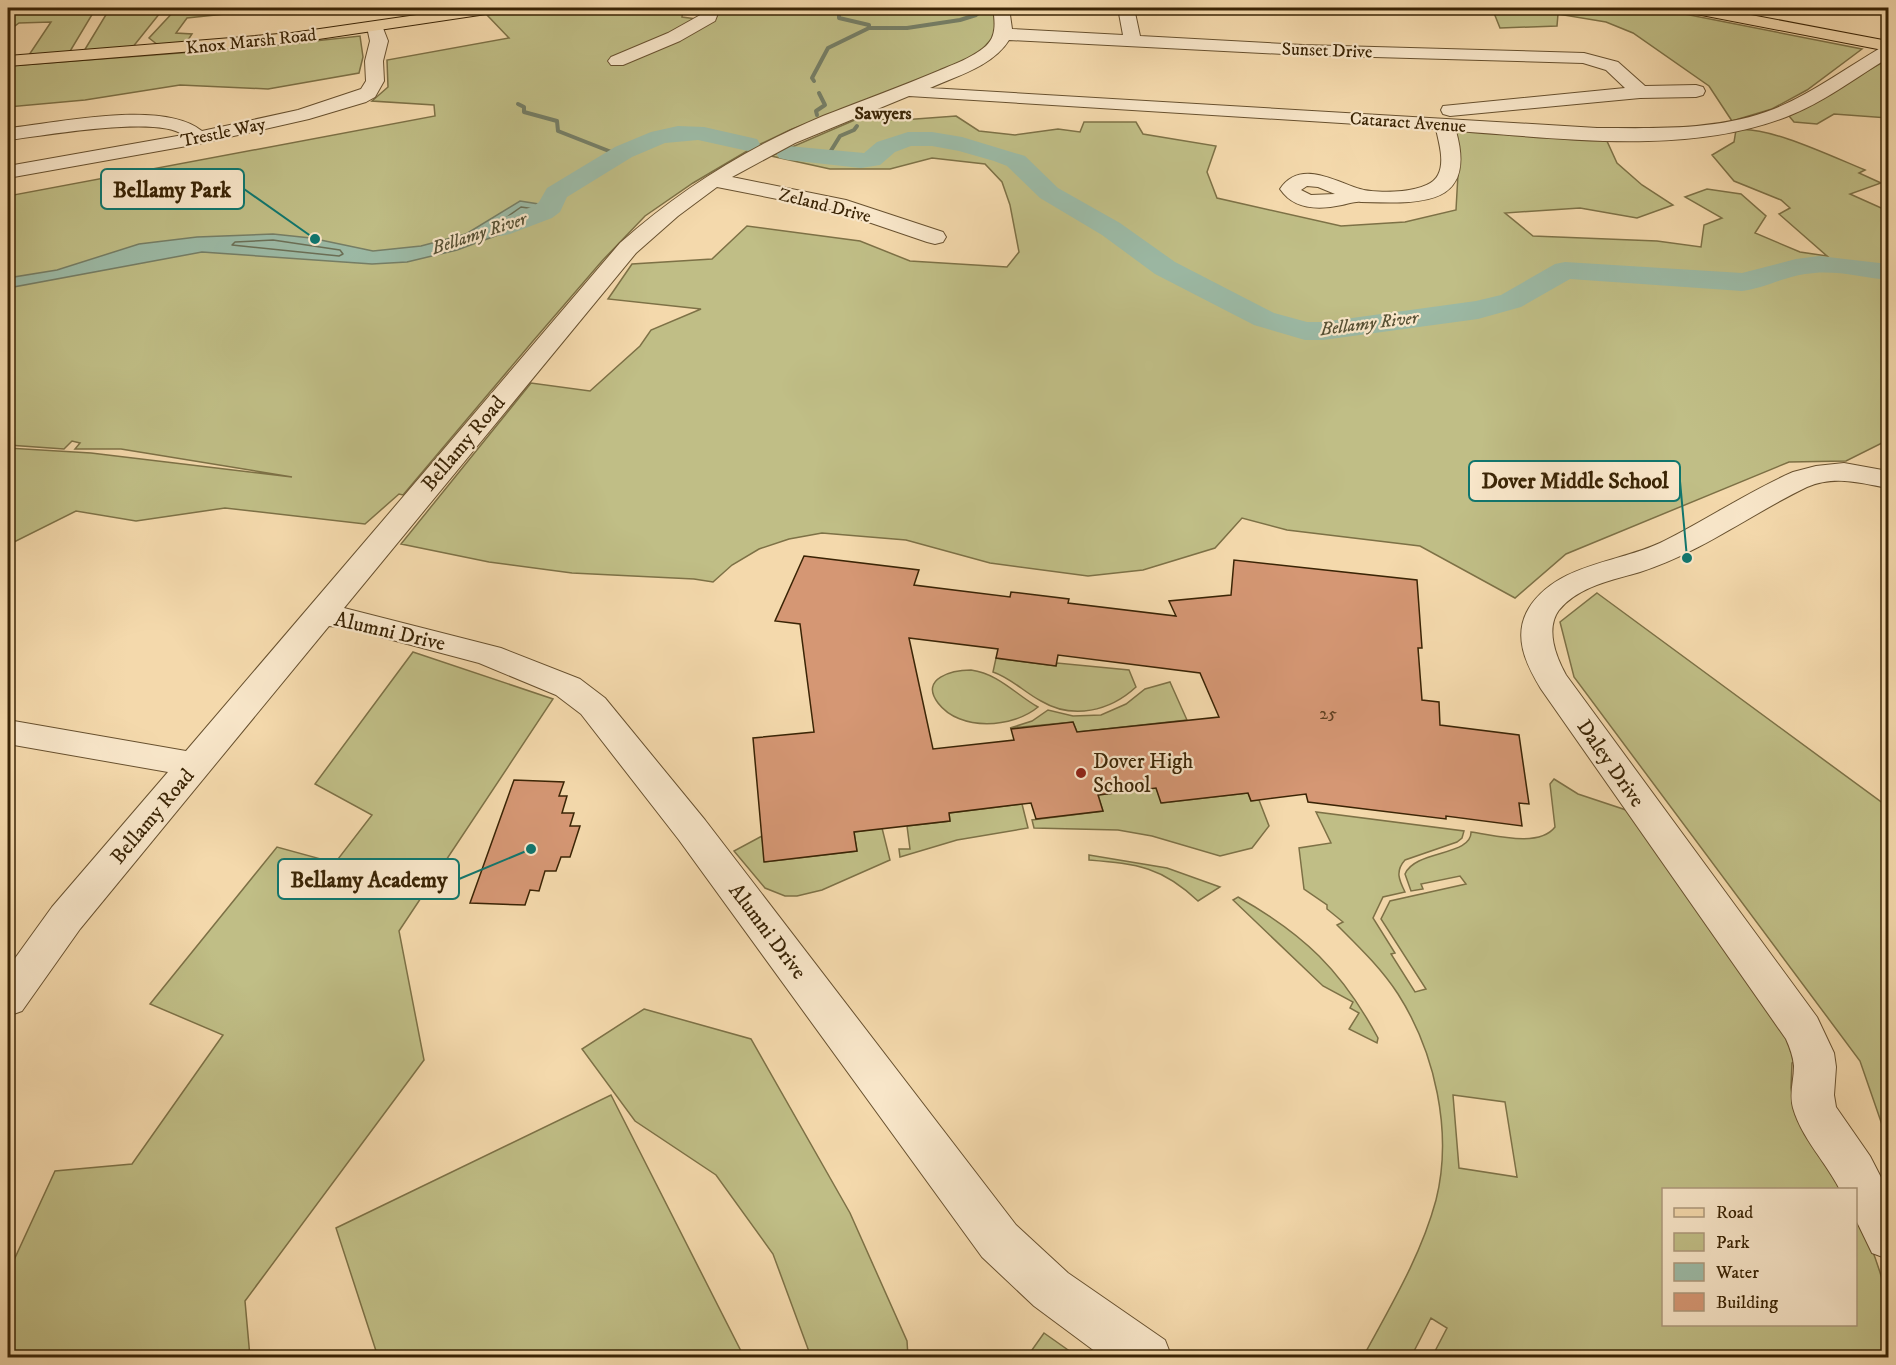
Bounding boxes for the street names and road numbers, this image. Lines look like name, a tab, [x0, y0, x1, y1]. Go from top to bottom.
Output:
street label: Knox Marsh Road	[185, 24, 317, 60]
street label: Sunset Drive	[1281, 38, 1373, 64]
street label: Cataract Avenue	[1349, 108, 1467, 138]
street label: Trestle Way	[179, 113, 268, 153]
street label: Zeland Drive	[776, 184, 873, 228]
street label: Bellamy Road	[416, 390, 512, 497]
street label: Alumni Drive	[332, 607, 448, 657]
street label: Daley Drive	[1571, 715, 1650, 813]
street label: Bellamy Road	[105, 763, 201, 870]
street label: Alumni Drive	[723, 879, 812, 985]

